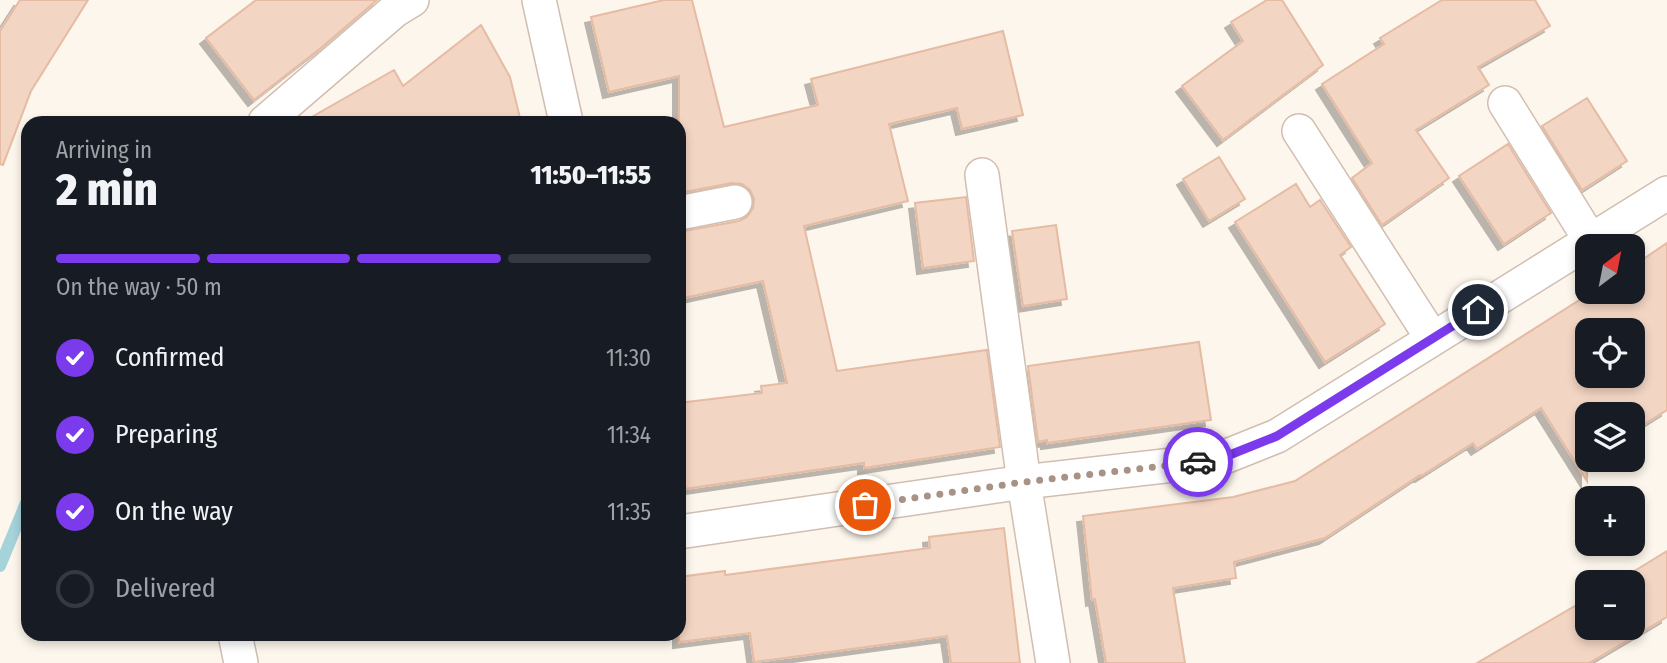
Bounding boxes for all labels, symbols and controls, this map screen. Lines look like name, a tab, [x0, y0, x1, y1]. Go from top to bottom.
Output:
text: Arriving in	[56, 136, 152, 164]
text: 11:50–11:55	[531, 160, 651, 191]
text: 2 min	[56, 162, 158, 217]
north arrow	[1575, 234, 1645, 304]
map controls	[1575, 234, 1645, 640]
text: On the way · 50 m	[56, 273, 222, 301]
pin	[1448, 280, 1508, 340]
icon: home	[1459, 291, 1497, 329]
button: locate	[1575, 318, 1645, 388]
icon: check	[56, 339, 94, 377]
text: Confirmed	[115, 342, 225, 373]
text: 11:30	[606, 344, 651, 372]
button: layers	[1575, 402, 1645, 472]
icon: check	[56, 416, 94, 454]
text: Preparing	[115, 419, 217, 450]
text: 11:34	[607, 421, 651, 449]
courier	[1163, 427, 1233, 497]
icon: car	[1179, 443, 1217, 481]
pin	[835, 475, 895, 535]
icon: bag	[846, 486, 884, 524]
button: +	[1575, 486, 1645, 556]
icon: check	[56, 493, 94, 531]
text: On the way	[115, 496, 233, 527]
text: 11:35	[607, 498, 651, 526]
button: −	[1575, 570, 1645, 640]
text: Delivered	[115, 573, 216, 604]

